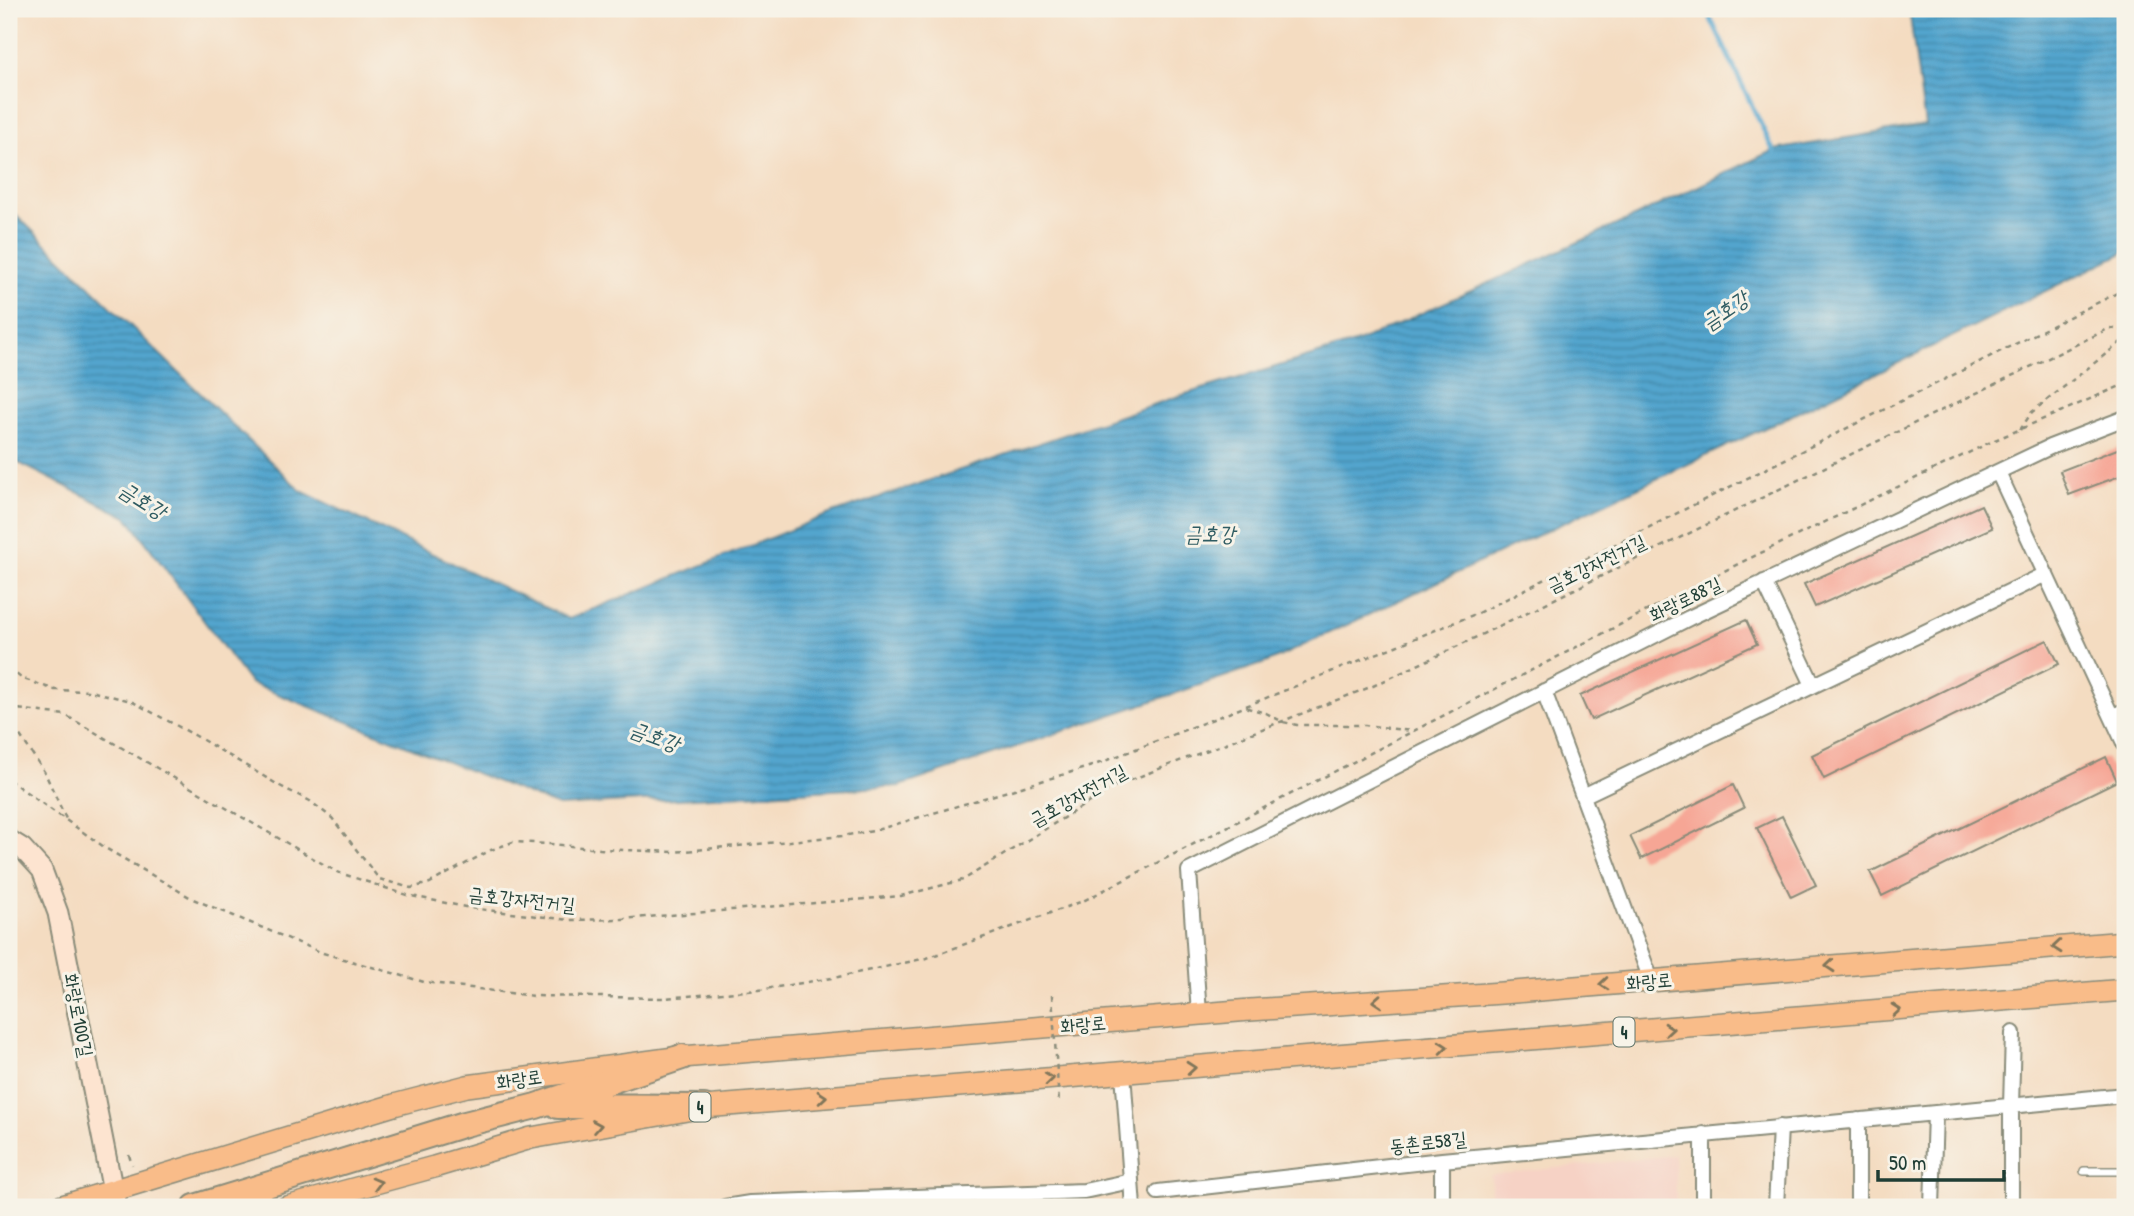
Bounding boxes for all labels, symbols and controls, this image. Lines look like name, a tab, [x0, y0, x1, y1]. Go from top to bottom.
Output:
water label: 금호강	[1696, 283, 1756, 336]
water label: 금호강	[114, 474, 174, 527]
water label: 금호강	[1185, 519, 1237, 548]
street label: 금호강자전거길	[1542, 528, 1650, 598]
street label: 화랑로88길	[1644, 570, 1726, 628]
water label: 금호강	[626, 714, 686, 759]
street label: 금호강자전거길	[1025, 758, 1131, 832]
street label: 금호강자전거길	[467, 880, 577, 918]
one-way arrow	[2051, 939, 2062, 954]
one-way arrow	[1825, 958, 1836, 973]
street label: 화랑로	[1625, 966, 1673, 996]
street label: 화랑로100길	[58, 971, 100, 1059]
one-way arrow	[1598, 976, 1609, 991]
one-way arrow	[1371, 993, 1382, 1008]
one-way arrow	[1891, 1003, 1902, 1018]
street label: 화랑로	[1059, 1009, 1107, 1039]
road number: 4	[1614, 1017, 1634, 1046]
one-way arrow	[1663, 1021, 1675, 1036]
one-way arrow	[1437, 1040, 1448, 1055]
one-way arrow	[1186, 1061, 1197, 1076]
street label: 화랑로	[494, 1063, 544, 1095]
one-way arrow	[1044, 1072, 1055, 1087]
one-way arrow	[817, 1090, 828, 1105]
road number: 4	[690, 1092, 710, 1122]
one-way arrow	[591, 1119, 603, 1134]
street label: 동촌로58길	[1388, 1125, 1468, 1159]
scale bar	[1878, 1139, 2004, 1183]
text: 50 m	[1889, 1148, 1926, 1177]
one-way arrow	[371, 1176, 383, 1191]

